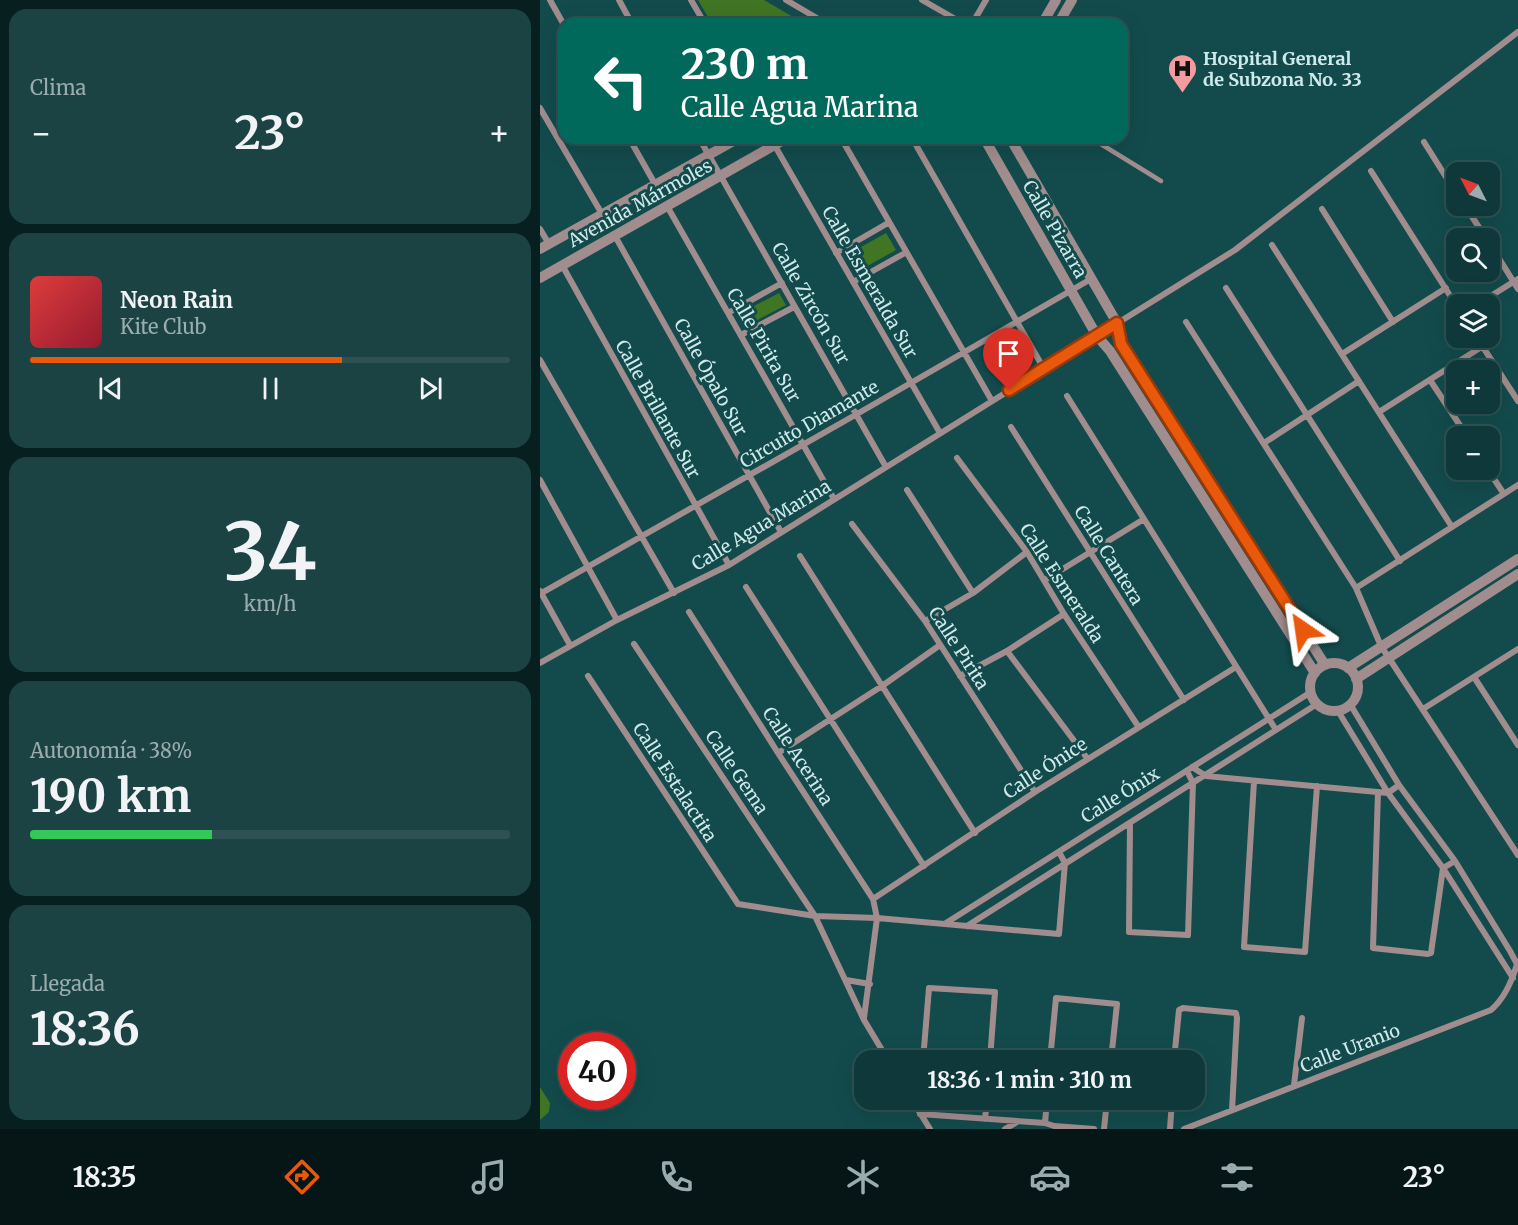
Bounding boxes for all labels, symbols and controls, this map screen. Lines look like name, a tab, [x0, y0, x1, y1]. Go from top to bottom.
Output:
text: 230 m	[681, 38, 808, 90]
icon: left	[582, 42, 660, 120]
place label: Hospital General de Subzona No. 33	[1203, 47, 1362, 91]
hospital icon: Hospital General de Subzona No. 33	[1166, 52, 1198, 94]
text: Clima	[30, 75, 86, 100]
text: Calle Agua Marina	[681, 90, 918, 124]
text: 23°	[234, 105, 306, 161]
text: −	[30, 113, 52, 154]
text: +	[488, 113, 510, 154]
street label: Avenida Mármoles	[563, 154, 716, 253]
north arrow	[1446, 162, 1500, 216]
map controls	[1446, 162, 1500, 480]
street label: Calle Pizarra	[1018, 176, 1092, 282]
street label: Calle Esmeralda Sur	[817, 202, 923, 362]
button: search	[1446, 228, 1500, 282]
street label: Calle Zircón Sur	[767, 238, 855, 368]
street label: Calle Pirita Sur	[722, 284, 806, 406]
text: Neon Rain	[120, 286, 233, 314]
button: layers	[1446, 294, 1500, 348]
text: Kite Club	[120, 314, 206, 339]
street label: Calle Ópalo Sur	[669, 314, 753, 440]
pin	[983, 328, 1034, 390]
street label: Calle Brillante Sur	[610, 336, 706, 482]
icon: arrive	[992, 337, 1025, 370]
button: +	[1446, 360, 1500, 414]
icon: previous	[94, 372, 127, 405]
icon: pause	[254, 372, 287, 405]
icon: next	[414, 372, 447, 405]
street label: Circuito Diamante	[735, 375, 883, 473]
button: −	[1446, 426, 1500, 480]
street label: Calle Agua Marina	[687, 474, 835, 576]
street label: Calle Cantera	[1069, 501, 1149, 609]
text: 34	[223, 503, 317, 601]
street label: Calle Esmeralda	[1015, 519, 1109, 647]
text: km/h	[244, 591, 296, 616]
position arrow	[1271, 598, 1335, 662]
street label: Calle Pirita	[924, 602, 995, 694]
street label: Calle Acerina	[758, 702, 839, 810]
street label: Calle Estalactita	[628, 718, 722, 846]
street label: Calle Gema	[700, 725, 774, 819]
street label: Calle Ónice	[999, 732, 1091, 804]
text: Autonomía · 38%	[30, 738, 192, 763]
street label: Calle Ónix	[1077, 762, 1164, 828]
text: 190 km	[30, 768, 191, 824]
text: Llegada	[30, 971, 105, 996]
text: 18:36	[30, 1001, 140, 1057]
street label: Calle Uranio	[1297, 1018, 1403, 1078]
speed limit sign: 40	[558, 1032, 636, 1110]
text: 18:36 · 1 min · 310 m	[927, 1066, 1132, 1094]
icon: directions	[281, 1156, 323, 1198]
icon: music	[468, 1156, 510, 1198]
icon: phone	[655, 1156, 697, 1198]
icon: climate	[842, 1156, 884, 1198]
icon: car	[1029, 1156, 1071, 1198]
icon: filters	[1216, 1156, 1258, 1198]
text: 18:35	[72, 1160, 137, 1194]
text: 23°	[1403, 1160, 1445, 1194]

